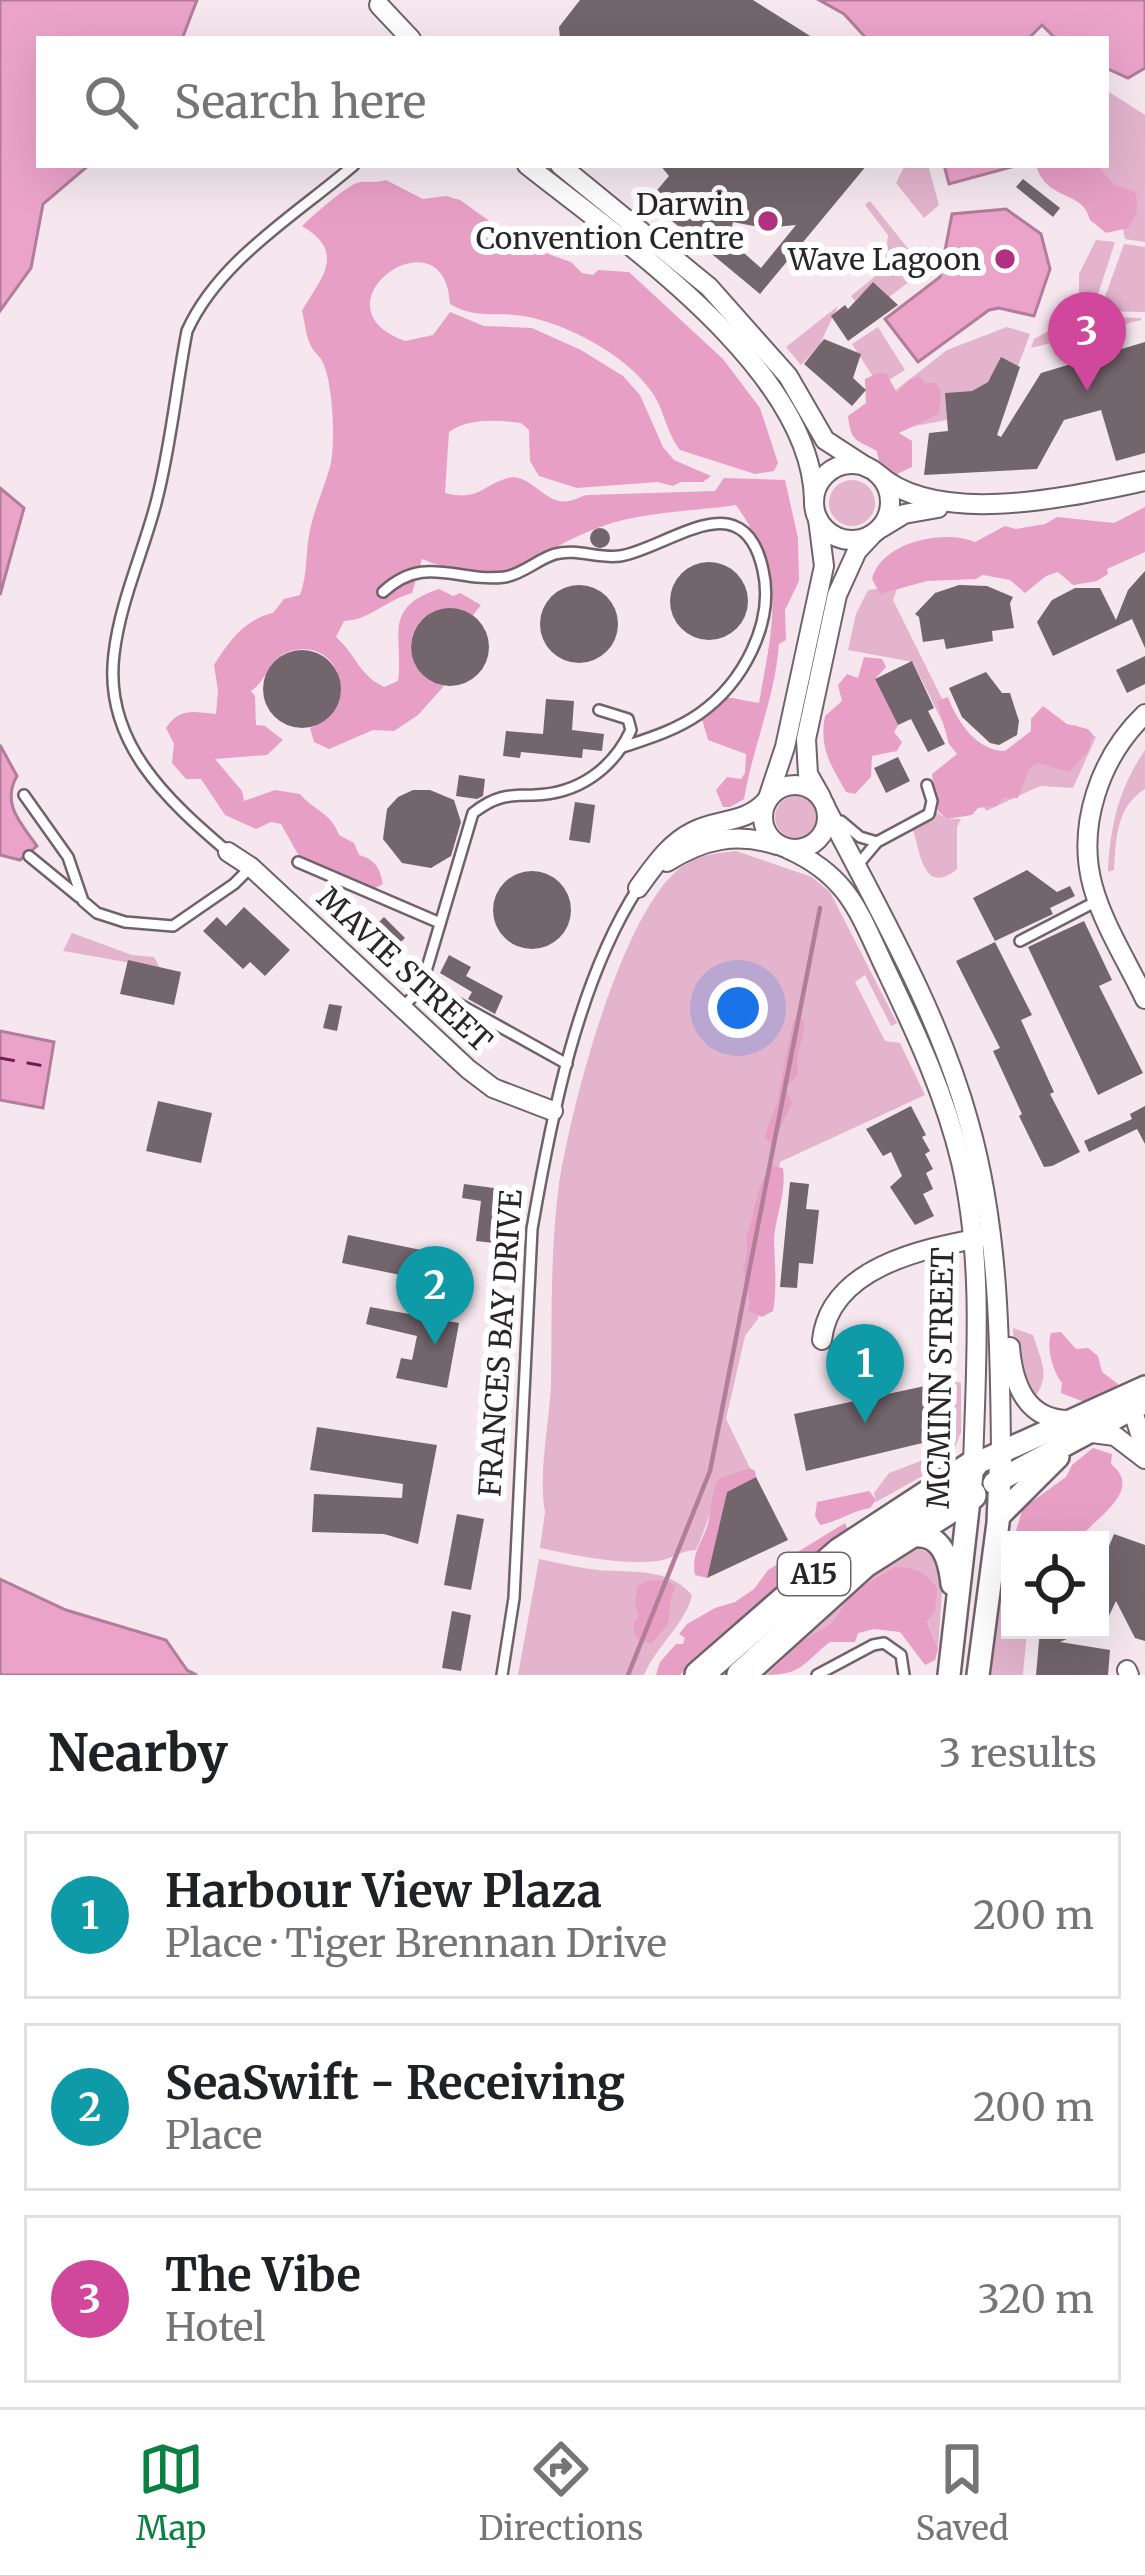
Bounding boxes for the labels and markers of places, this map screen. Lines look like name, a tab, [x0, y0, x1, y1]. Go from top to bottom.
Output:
place label: Darwin Convention Centre	[476, 185, 744, 257]
marker: Darwin Convention Centre	[755, 208, 781, 234]
place label: Wave Lagoon	[787, 240, 981, 278]
marker: Wave Lagoon	[992, 246, 1018, 272]
pin: 3	[1048, 292, 1126, 391]
pin: 2	[396, 1246, 474, 1345]
pin: 1	[826, 1324, 904, 1423]

